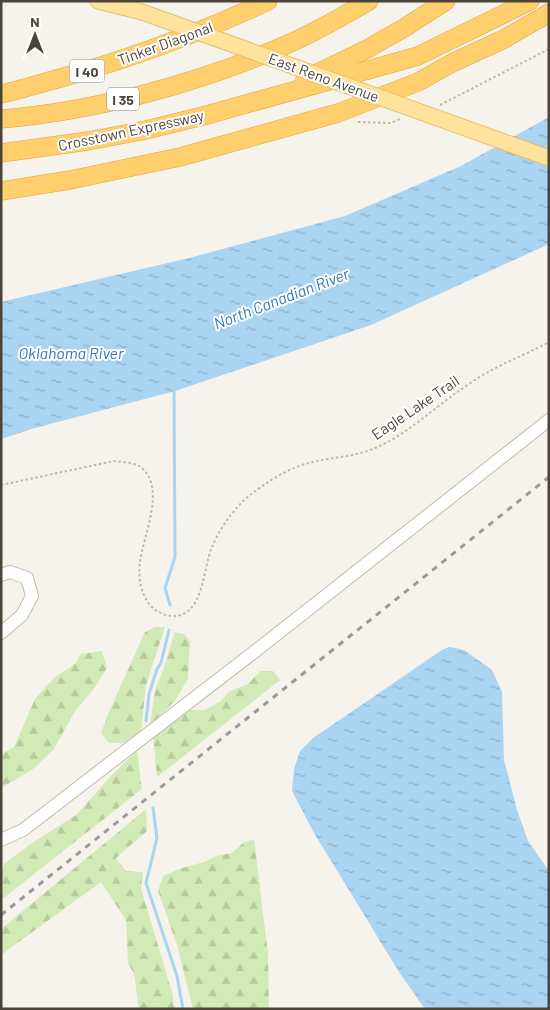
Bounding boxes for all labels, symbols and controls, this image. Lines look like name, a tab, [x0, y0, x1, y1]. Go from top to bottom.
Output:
north arrow	[10, 10, 60, 60]
text: N	[30, 13, 40, 30]
street label: Tinker Diagonal	[115, 17, 215, 69]
street label: East Reno Avenue	[266, 49, 382, 105]
road number: I 40	[70, 59, 104, 82]
road number: I 35	[107, 88, 139, 110]
street label: Crosstown Expressway	[56, 106, 206, 154]
water label: North Canadian River	[211, 263, 353, 333]
water label: Oklahoma River	[18, 343, 125, 362]
street label: Eagle Lake Trail	[368, 371, 462, 443]

